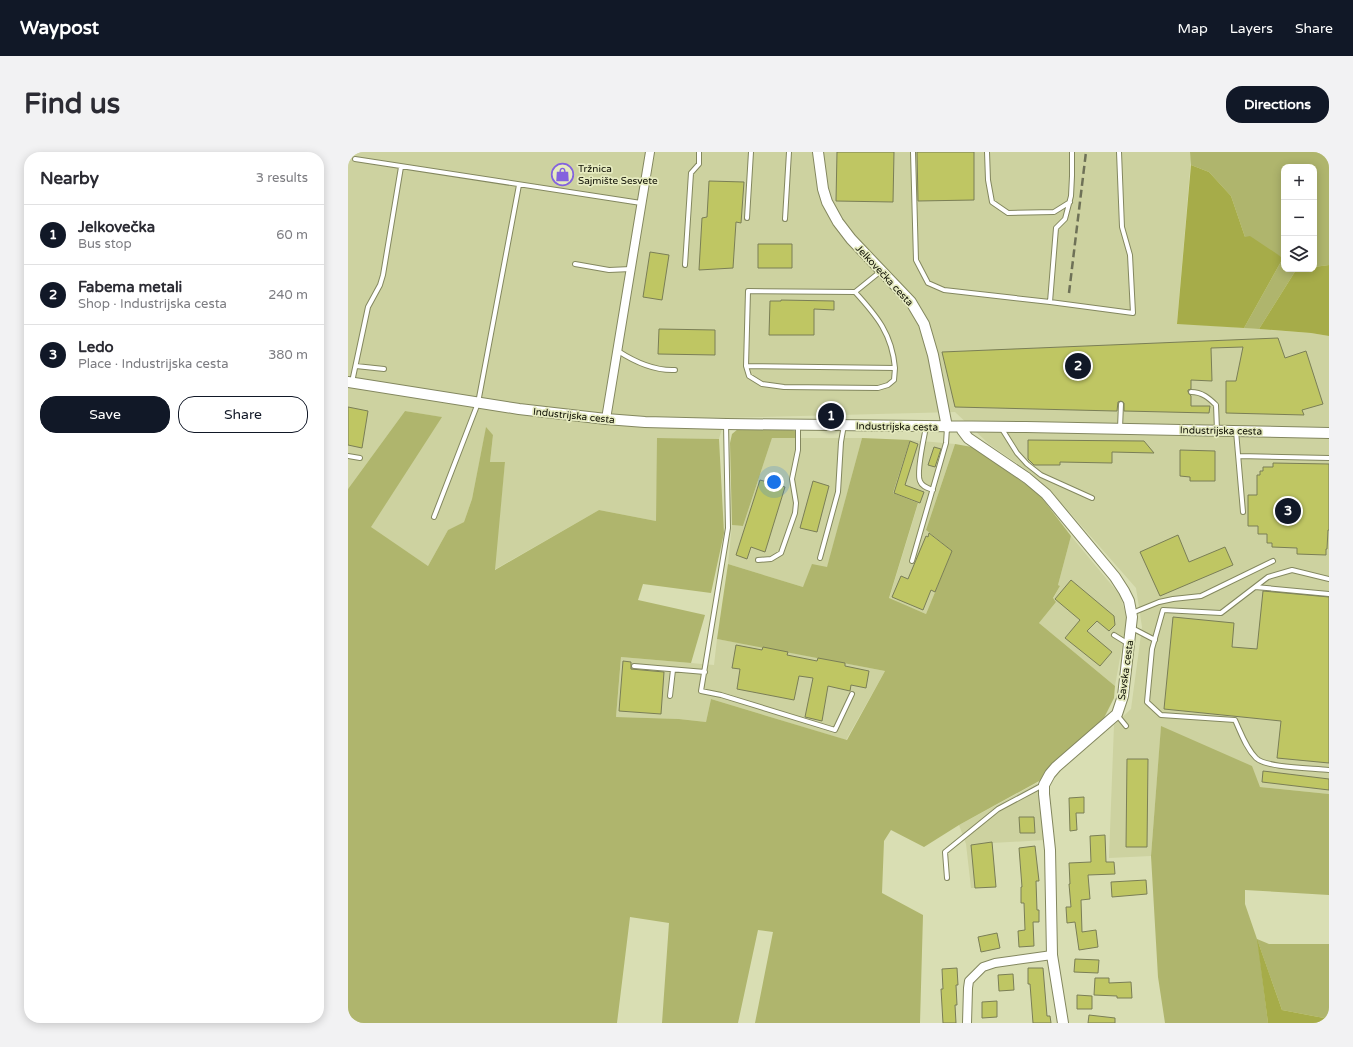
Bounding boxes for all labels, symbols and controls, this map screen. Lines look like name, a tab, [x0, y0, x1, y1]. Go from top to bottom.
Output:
text: Waypost	[20, 17, 99, 39]
text: Map	[1178, 20, 1208, 37]
text: Layers	[1230, 20, 1273, 37]
text: Share	[1295, 20, 1333, 37]
button: Directions	[1226, 86, 1329, 123]
text: Find us	[24, 87, 120, 121]
shop icon: Tržnica Sajmište Sesvete	[550, 161, 576, 187]
place label: Tržnica Sajmište Sesvete	[578, 163, 658, 187]
map controls	[1281, 164, 1317, 272]
button: +	[1281, 164, 1317, 200]
text: Nearby	[40, 168, 99, 189]
text: 3 results	[256, 170, 308, 186]
button: −	[1281, 200, 1317, 236]
text: Jelkovečka	[78, 218, 155, 236]
text: 1	[49, 227, 57, 243]
text: 60 m	[276, 227, 308, 243]
text: Bus stop	[78, 236, 132, 252]
button: layers	[1281, 236, 1317, 272]
street label: Jelkovečka cesta	[853, 243, 916, 309]
text: Fabema metali	[78, 278, 182, 296]
text: 2	[49, 287, 57, 303]
text: 240 m	[268, 287, 308, 303]
text: Shop · Industrijska cesta	[78, 296, 227, 312]
text: Ledo	[78, 338, 114, 356]
text: 3	[49, 347, 57, 363]
text: 380 m	[268, 347, 308, 363]
pin: 2	[1065, 351, 1091, 381]
text: Place · Industrijska cesta	[78, 356, 228, 372]
button: Save	[40, 396, 170, 433]
button: Share	[178, 396, 308, 433]
pin: 1	[818, 401, 844, 431]
street label: Industrijska cesta	[532, 406, 615, 426]
street label: Industrijska cesta	[856, 420, 938, 434]
street label: Industrijska cesta	[1180, 424, 1262, 438]
your location	[764, 472, 784, 492]
pin: 3	[1275, 496, 1301, 526]
street label: Savska cesta	[1116, 639, 1136, 701]

